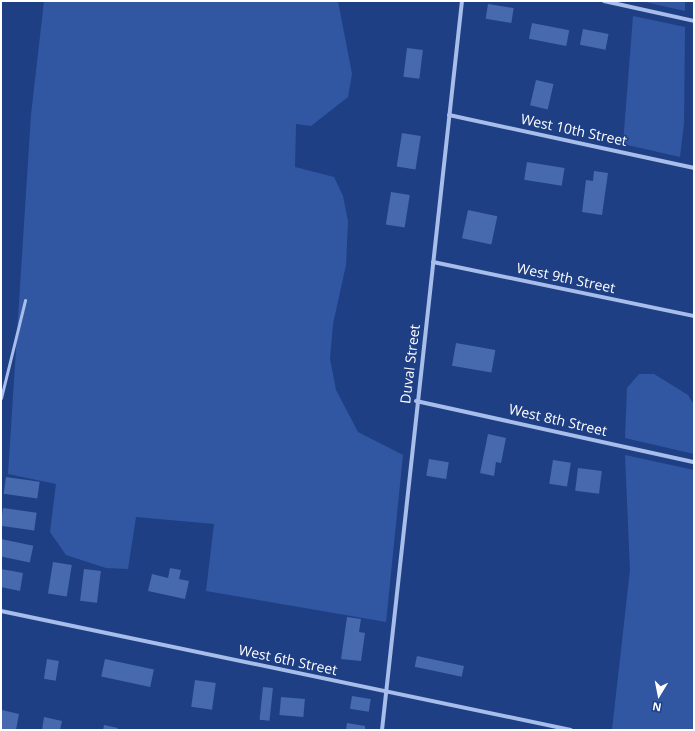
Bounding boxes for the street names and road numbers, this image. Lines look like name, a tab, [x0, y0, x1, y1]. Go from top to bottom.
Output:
street label: West 10th Street	[519, 111, 629, 149]
street label: West 9th Street	[515, 259, 617, 297]
street label: Duval Street	[397, 323, 423, 405]
street label: West 8th Street	[507, 401, 609, 439]
street label: West 6th Street	[237, 641, 339, 679]

